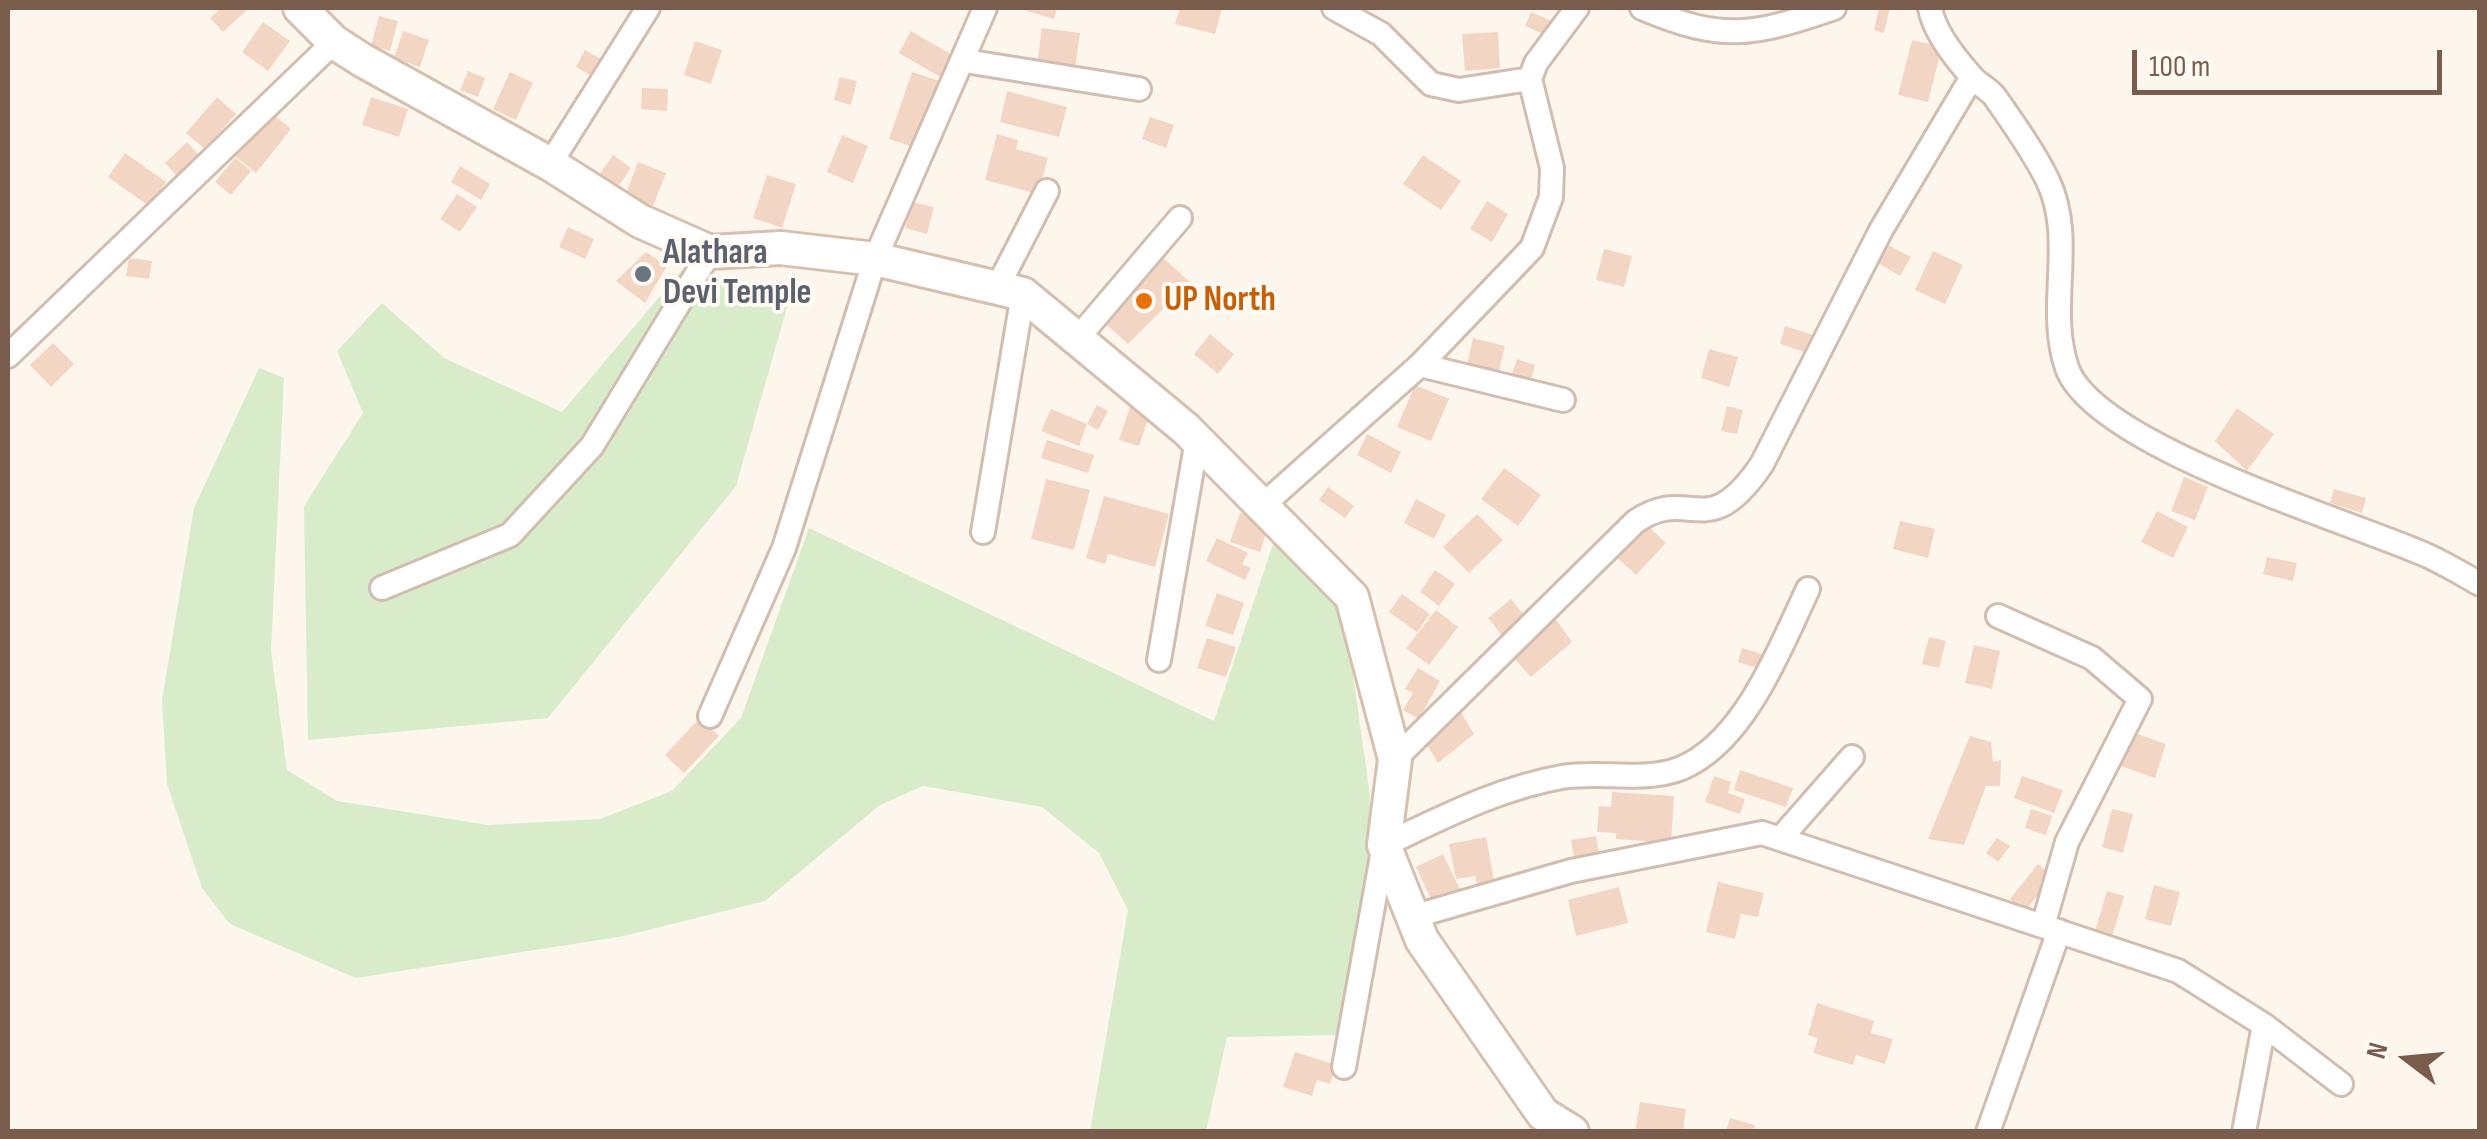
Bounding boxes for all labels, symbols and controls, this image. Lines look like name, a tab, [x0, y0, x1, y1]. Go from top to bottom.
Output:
scale bar	[2137, 30, 2447, 92]
text: 100 m	[2149, 49, 2210, 85]
place label: Alathara Devi Temple	[663, 233, 812, 315]
marker: Alathara Devi Temple	[632, 263, 654, 285]
place label: UP North	[1164, 280, 1276, 322]
marker: UP North	[1133, 290, 1155, 312]
north arrow	[2357, 1009, 2457, 1109]
text: N	[2360, 1039, 2396, 1062]

